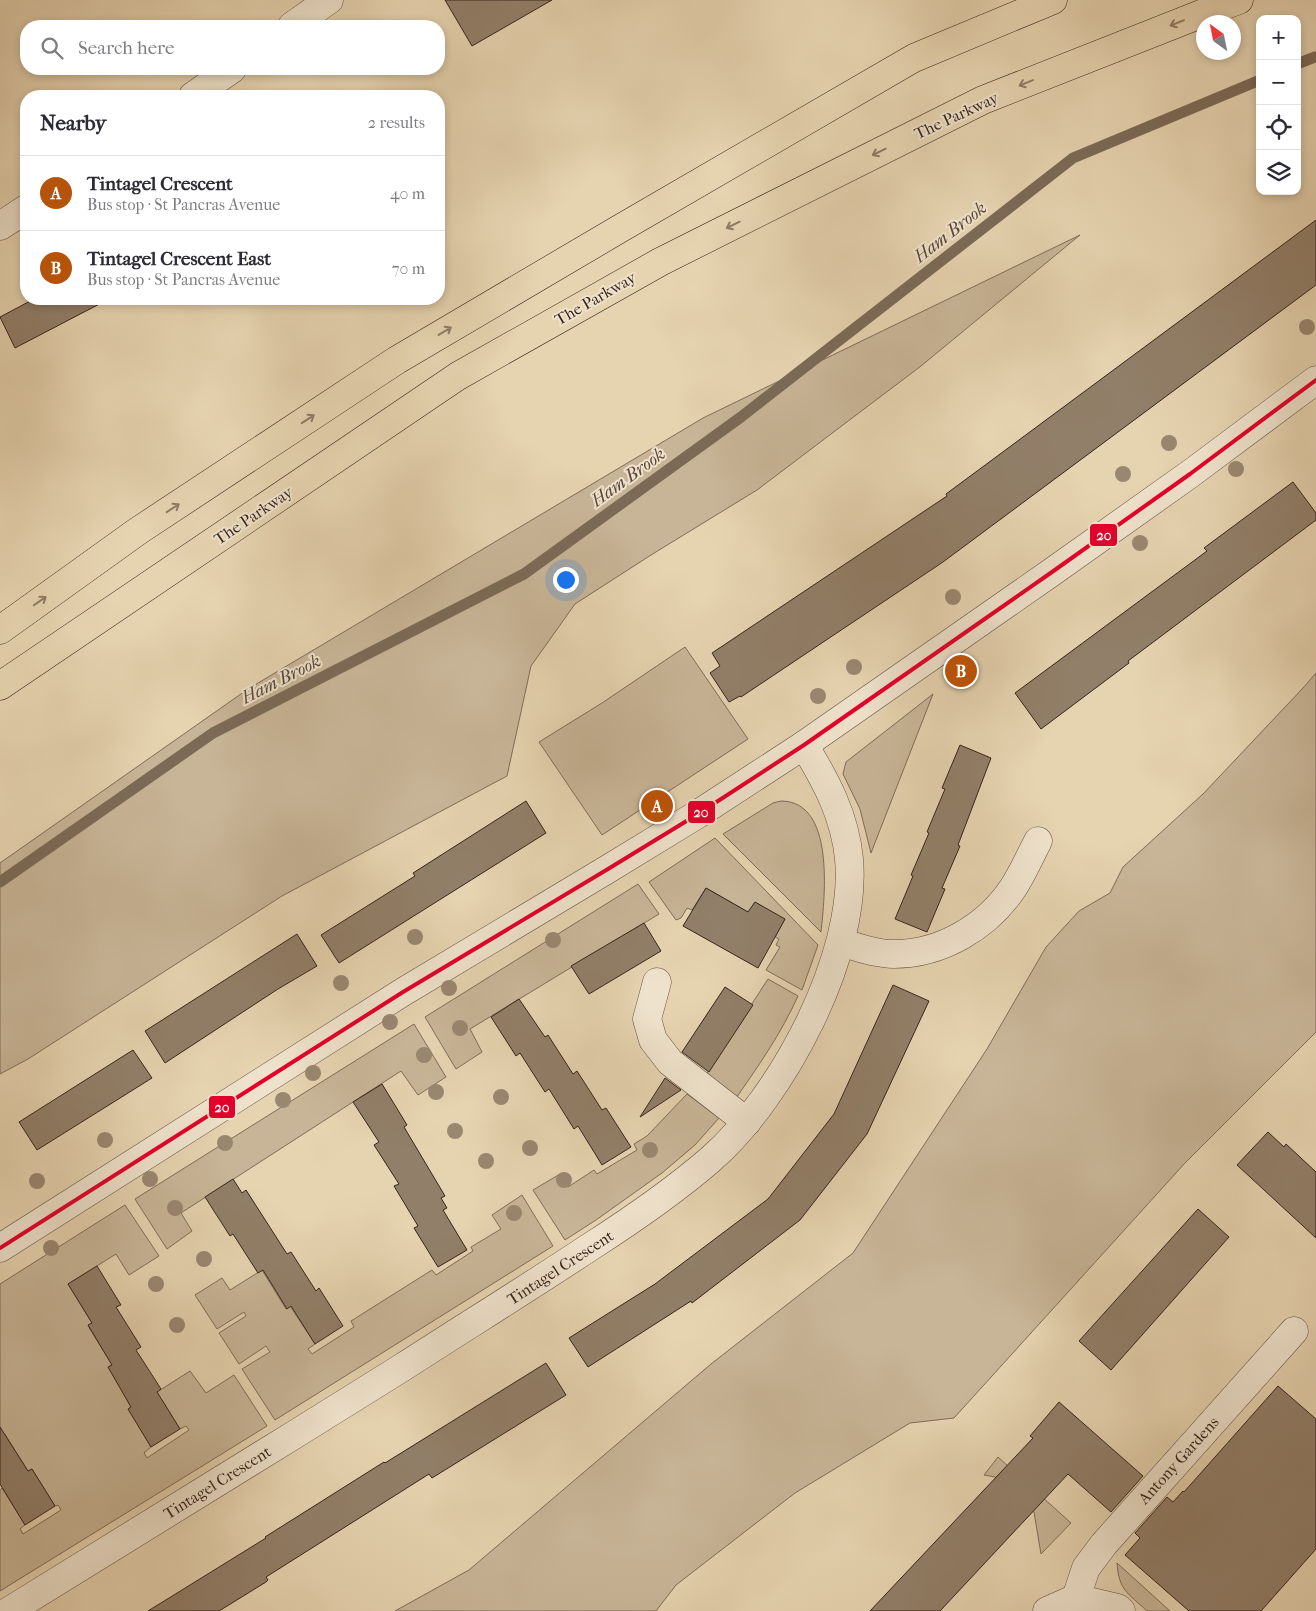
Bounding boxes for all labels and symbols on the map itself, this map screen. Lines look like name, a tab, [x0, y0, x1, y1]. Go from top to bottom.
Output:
north arrow	[1196, 15, 1241, 60]
one-way arrow	[1170, 19, 1185, 28]
one-way arrow	[1019, 79, 1034, 89]
street label: The Parkway	[911, 87, 1002, 143]
one-way arrow	[872, 148, 887, 157]
water label: Ham Brook	[909, 198, 991, 268]
one-way arrow	[726, 220, 741, 230]
street label: The Parkway	[551, 267, 640, 329]
one-way arrow	[438, 326, 452, 336]
one-way arrow	[301, 413, 315, 423]
water label: Ham Brook	[586, 444, 669, 512]
street label: The Parkway	[210, 482, 297, 549]
one-way arrow	[166, 503, 180, 513]
line badge: 20	[1089, 523, 1118, 547]
text: 20	[1097, 527, 1112, 544]
your location	[553, 567, 579, 593]
one-way arrow	[33, 596, 47, 606]
water label: Ham Brook	[237, 650, 324, 709]
pin: B	[945, 652, 977, 690]
pin: A	[641, 787, 673, 825]
line badge: 20	[687, 800, 716, 824]
text: 20	[694, 804, 709, 821]
line badge: 20	[208, 1095, 236, 1119]
text: 20	[215, 1099, 230, 1116]
street label: Tintagel Crescent	[504, 1226, 617, 1309]
street label: Antony Gardens	[1133, 1413, 1223, 1509]
street label: Tintagel Crescent	[160, 1442, 275, 1523]

